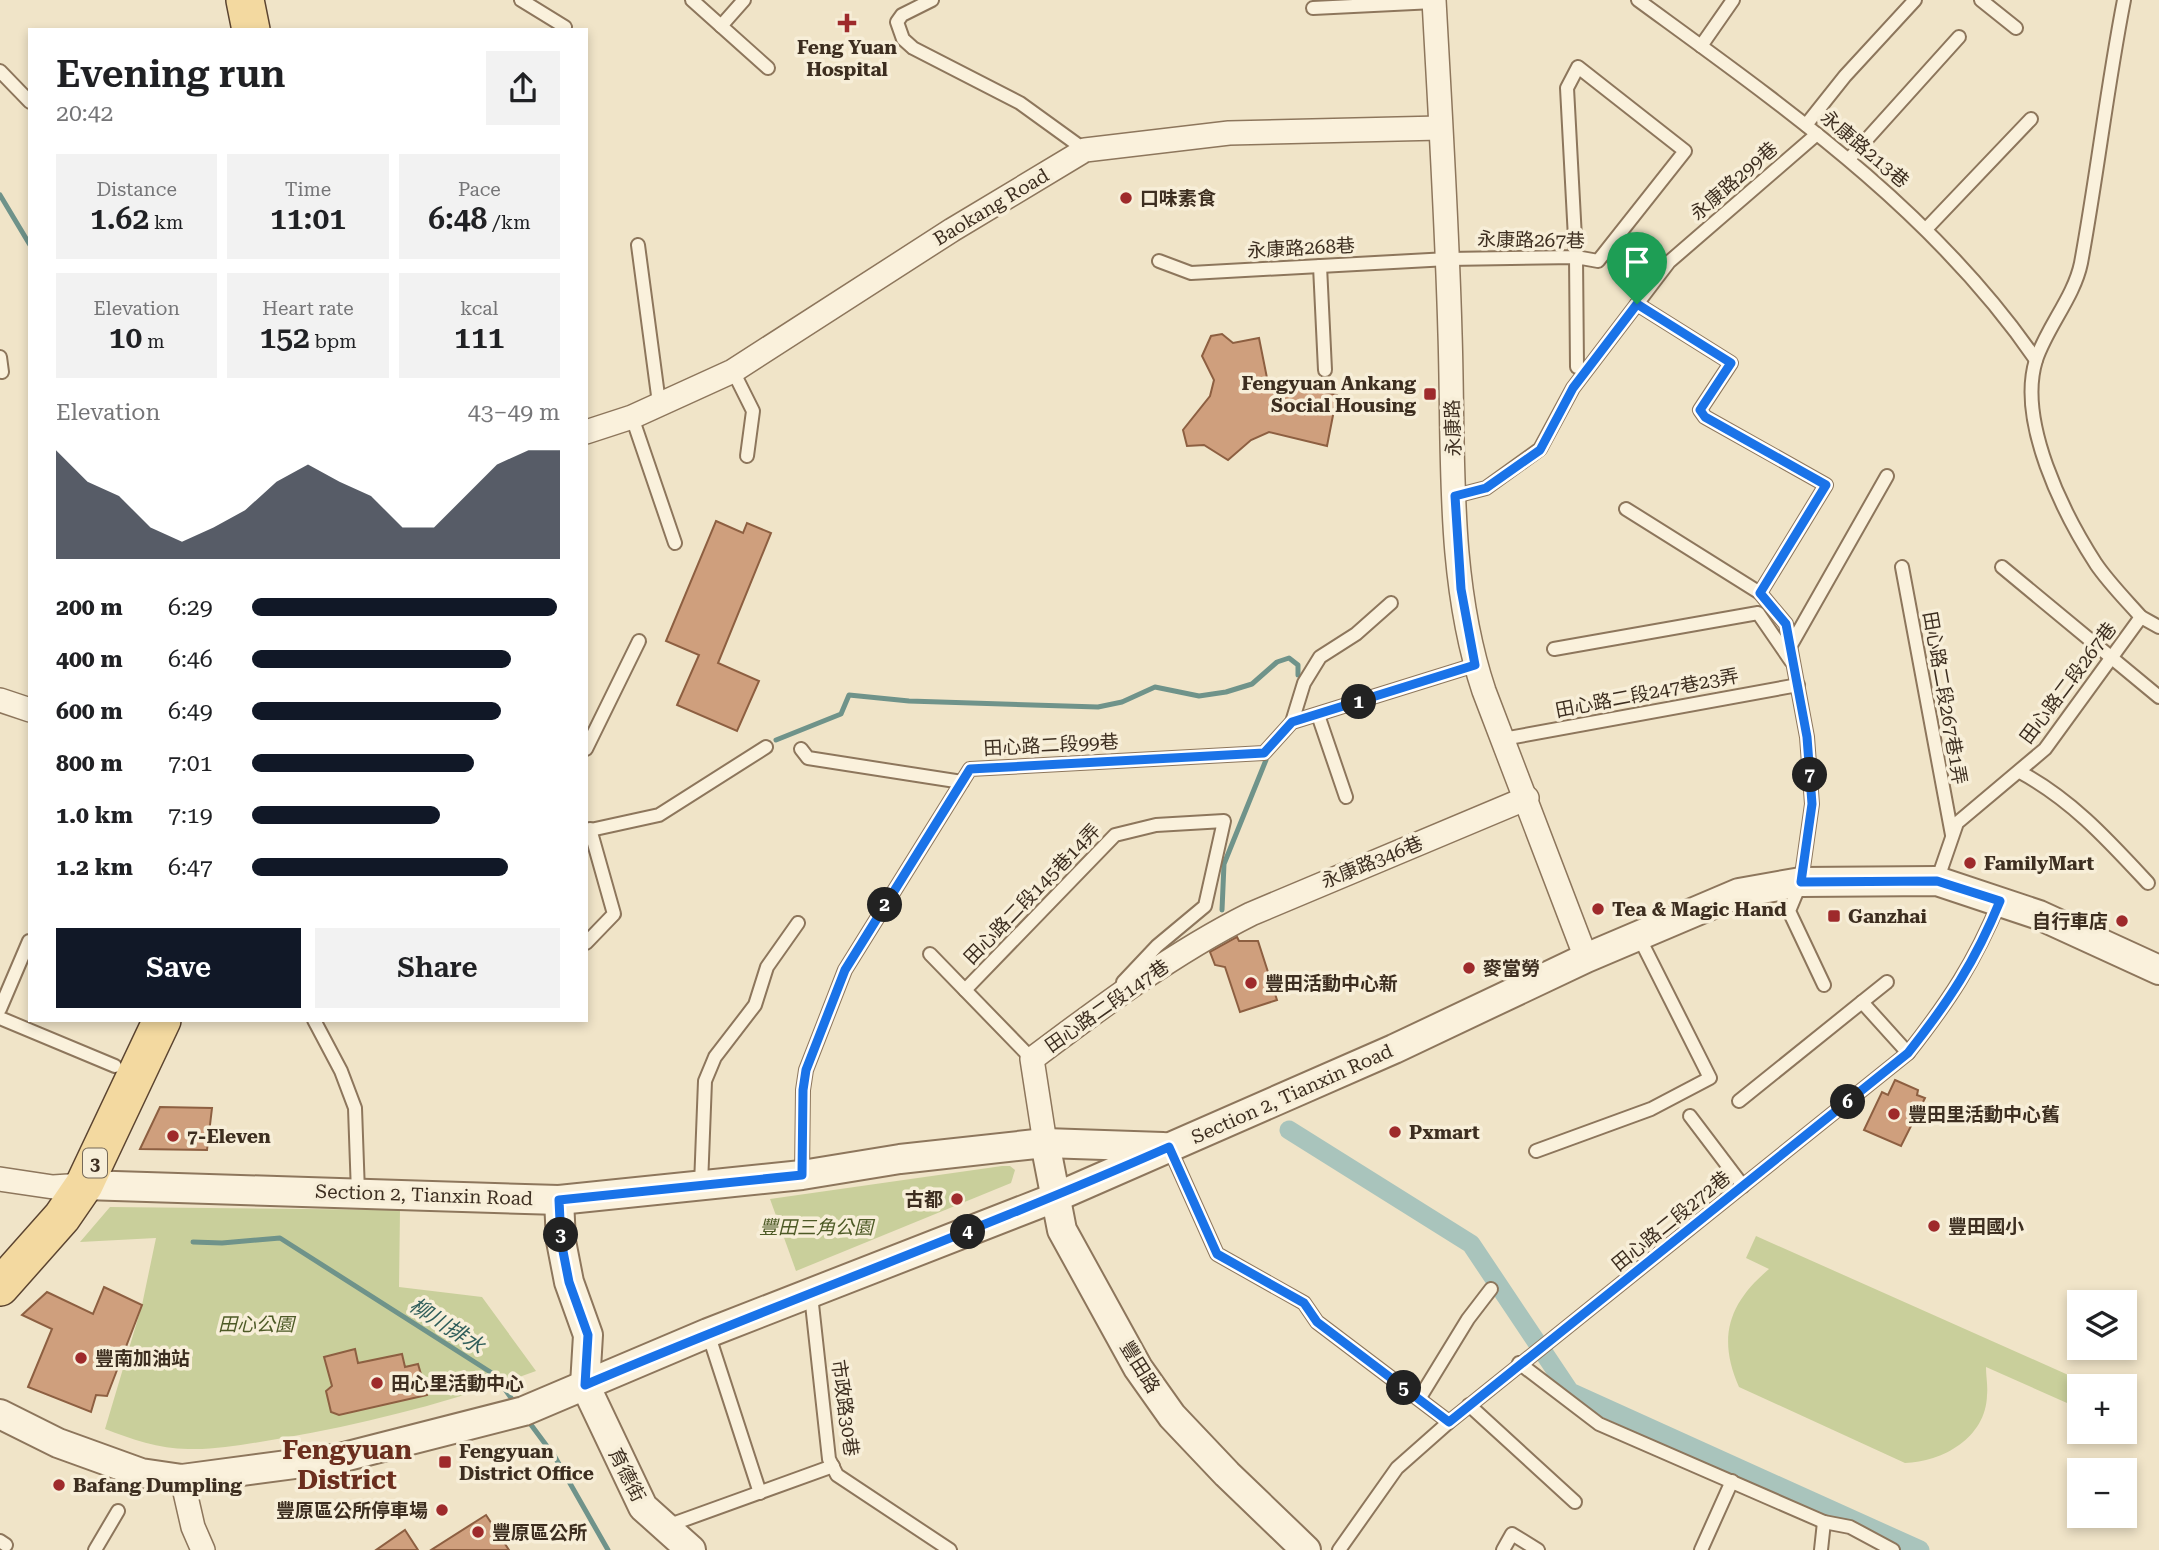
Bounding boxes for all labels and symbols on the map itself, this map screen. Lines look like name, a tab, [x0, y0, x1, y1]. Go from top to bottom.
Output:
marker: Feng Yuan Hospital	[837, 13, 857, 33]
place label: Feng Yuan Hospital	[797, 36, 897, 81]
street label: 永康路213巷	[1816, 106, 1914, 192]
street label: 永康路299巷	[1686, 137, 1782, 225]
street label: Baokang Road	[929, 164, 1053, 250]
place label: 口味素食	[1140, 187, 1216, 210]
marker: 口味素食	[1118, 190, 1134, 206]
street label: 永康路267巷	[1477, 228, 1585, 252]
pin	[1607, 232, 1667, 304]
street label: 永康路268巷	[1247, 234, 1355, 262]
place label: Fengyuan Ankang Social Housing	[1242, 372, 1416, 417]
marker: Fengyuan Ankang Social Housing	[1422, 386, 1438, 402]
street label: 永康路	[1441, 399, 1465, 457]
street label: 田心路二段267巷1弄	[1918, 610, 1972, 786]
street label: 田心路二段267巷	[2015, 618, 2121, 748]
street label: 田心路二段247巷23弄	[1553, 664, 1741, 722]
pin: 1	[1342, 684, 1376, 720]
street label: 田心路二段99巷	[983, 730, 1119, 760]
pin: 7	[1792, 758, 1828, 792]
street label: 田心路二段145巷14弄	[959, 819, 1105, 969]
street label: 永康路346巷	[1318, 831, 1426, 893]
place label: FamilyMart	[1984, 852, 2095, 875]
marker: FamilyMart	[1962, 855, 1978, 871]
pin: 2	[868, 888, 903, 922]
place label: Tea & Magic Hand	[1612, 898, 1787, 921]
marker: Tea & Magic Hand	[1590, 901, 1606, 917]
place label: Ganzhai	[1848, 905, 1927, 928]
marker: Ganzhai	[1826, 908, 1842, 924]
place label: 自行車店	[2032, 910, 2108, 933]
marker: 自行車店	[2114, 913, 2130, 929]
street label: 田心路二段147巷	[1041, 955, 1173, 1057]
place label: 麥當勞	[1483, 957, 1540, 980]
marker: 麥當勞	[1461, 960, 1477, 976]
place label: 豐田活動中心新	[1265, 972, 1398, 995]
marker: 豐田活動中心新	[1243, 975, 1259, 991]
street label: Section 2, Tianxin Road	[1188, 1039, 1396, 1149]
pin: 6	[1830, 1084, 1866, 1120]
place label: 豐田里活動中心舊	[1908, 1103, 2060, 1126]
marker: 豐田里活動中心舊	[1886, 1106, 1902, 1122]
place label: Pxmart	[1409, 1121, 1480, 1144]
marker: Pxmart	[1387, 1124, 1403, 1140]
place label: 7-Eleven	[187, 1125, 271, 1148]
marker: 7-Eleven	[165, 1128, 181, 1144]
road number: 3	[83, 1148, 107, 1178]
street label: 田心路二段272巷	[1607, 1166, 1735, 1276]
street label: Section 2, Tianxin Road	[315, 1180, 533, 1210]
place label: 古都	[905, 1188, 943, 1211]
marker: 古都	[949, 1191, 965, 1207]
pin: 4	[950, 1214, 986, 1250]
place label: 豐田國小	[1948, 1215, 2024, 1238]
park label: 豐田三角公園	[759, 1216, 876, 1239]
pin: 3	[544, 1218, 578, 1252]
marker: 豐田國小	[1926, 1218, 1942, 1234]
water label: 柳川排水	[405, 1293, 490, 1359]
park label: 田心公園	[218, 1313, 297, 1336]
street label: 豐田路	[1115, 1337, 1165, 1397]
place label: 豐南加油站	[95, 1347, 190, 1370]
marker: 豐南加油站	[73, 1350, 89, 1366]
street label: 市政路30巷	[827, 1358, 863, 1458]
pin: 5	[1386, 1370, 1422, 1406]
place label: 田心里活動中心	[391, 1372, 524, 1395]
marker: 田心里活動中心	[369, 1375, 385, 1391]
district label: Fengyuan District	[282, 1435, 412, 1495]
place label: Fengyuan District Office	[459, 1440, 594, 1485]
street label: 育德街	[604, 1444, 650, 1506]
marker: Fengyuan District Office	[437, 1454, 453, 1470]
place label: Bafang Dumpling	[73, 1474, 242, 1497]
marker: Bafang Dumpling	[51, 1477, 67, 1493]
place label: 豐原區公所停車場	[276, 1499, 428, 1522]
marker: 豐原區公所停車場	[434, 1502, 450, 1518]
place label: 豐原區公所	[492, 1521, 587, 1544]
marker: 豐原區公所	[470, 1524, 486, 1540]

